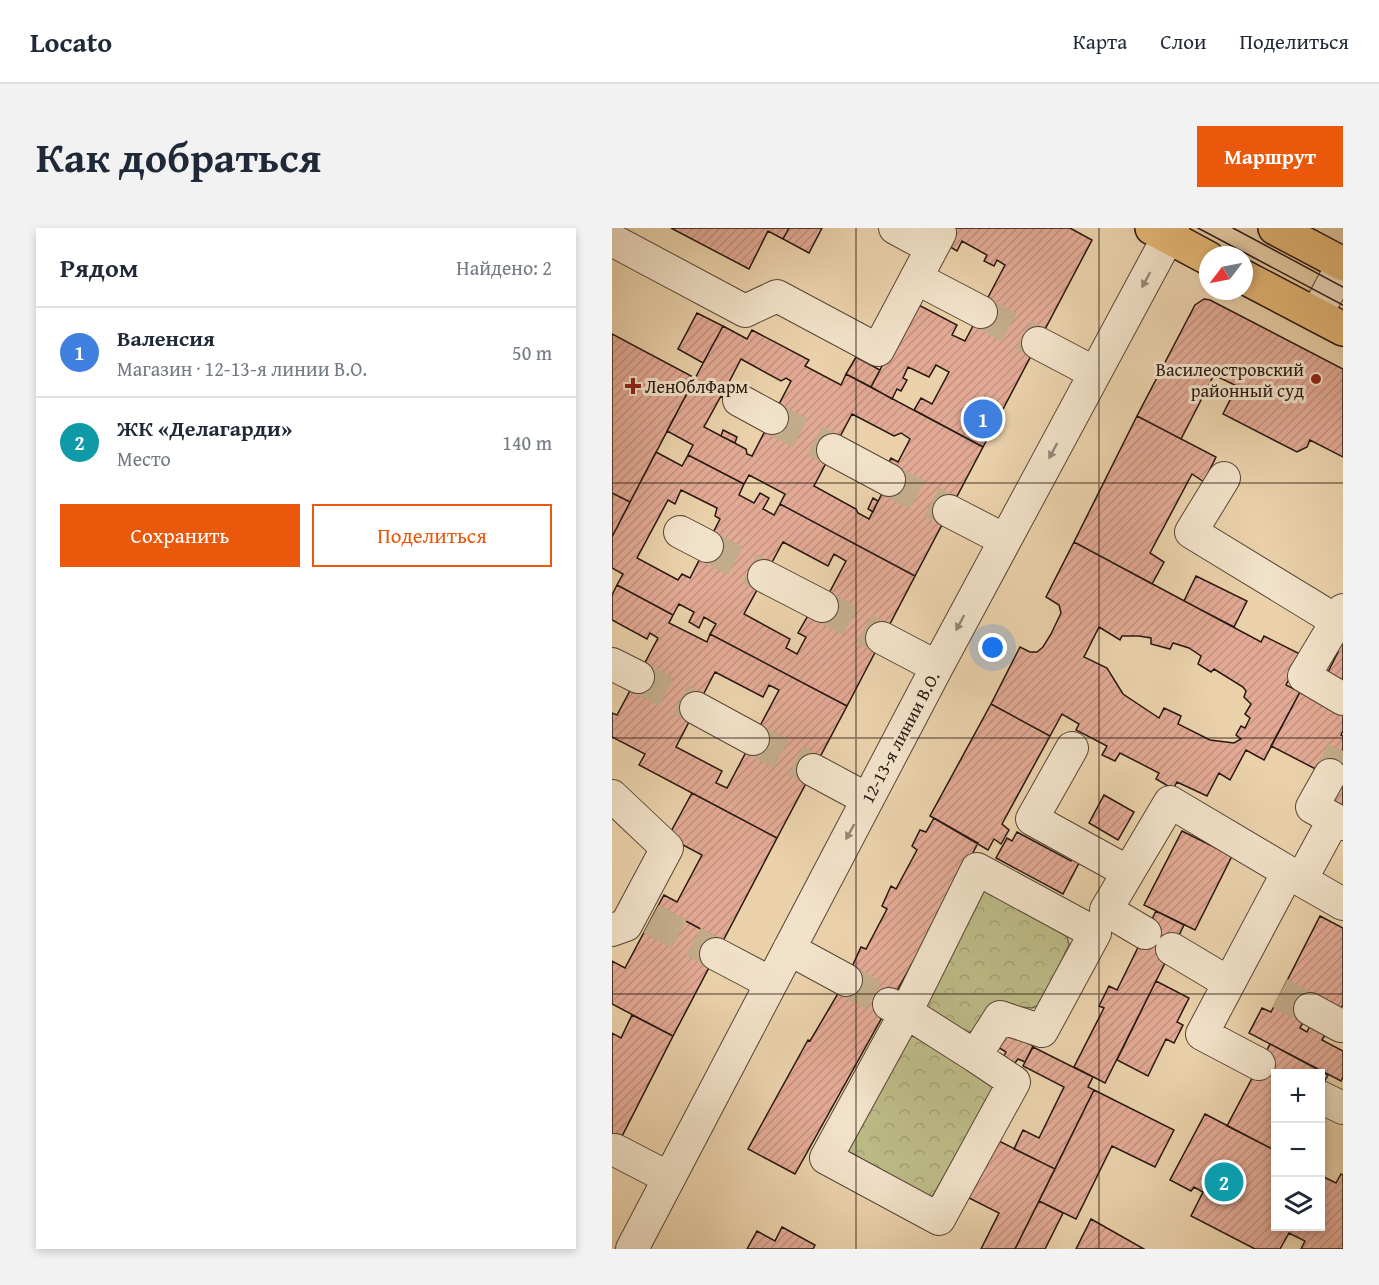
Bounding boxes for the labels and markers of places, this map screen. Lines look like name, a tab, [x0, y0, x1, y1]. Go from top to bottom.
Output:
place label: Василеостровский районный суд	[1156, 356, 1304, 404]
marker: Василеостровский районный суд	[1309, 372, 1323, 386]
place label: ЛенОблФарм	[645, 373, 748, 400]
marker: ЛенОблФарм	[626, 379, 640, 393]
pin: 1	[964, 396, 1003, 441]
pin: 2	[1204, 1160, 1244, 1204]

